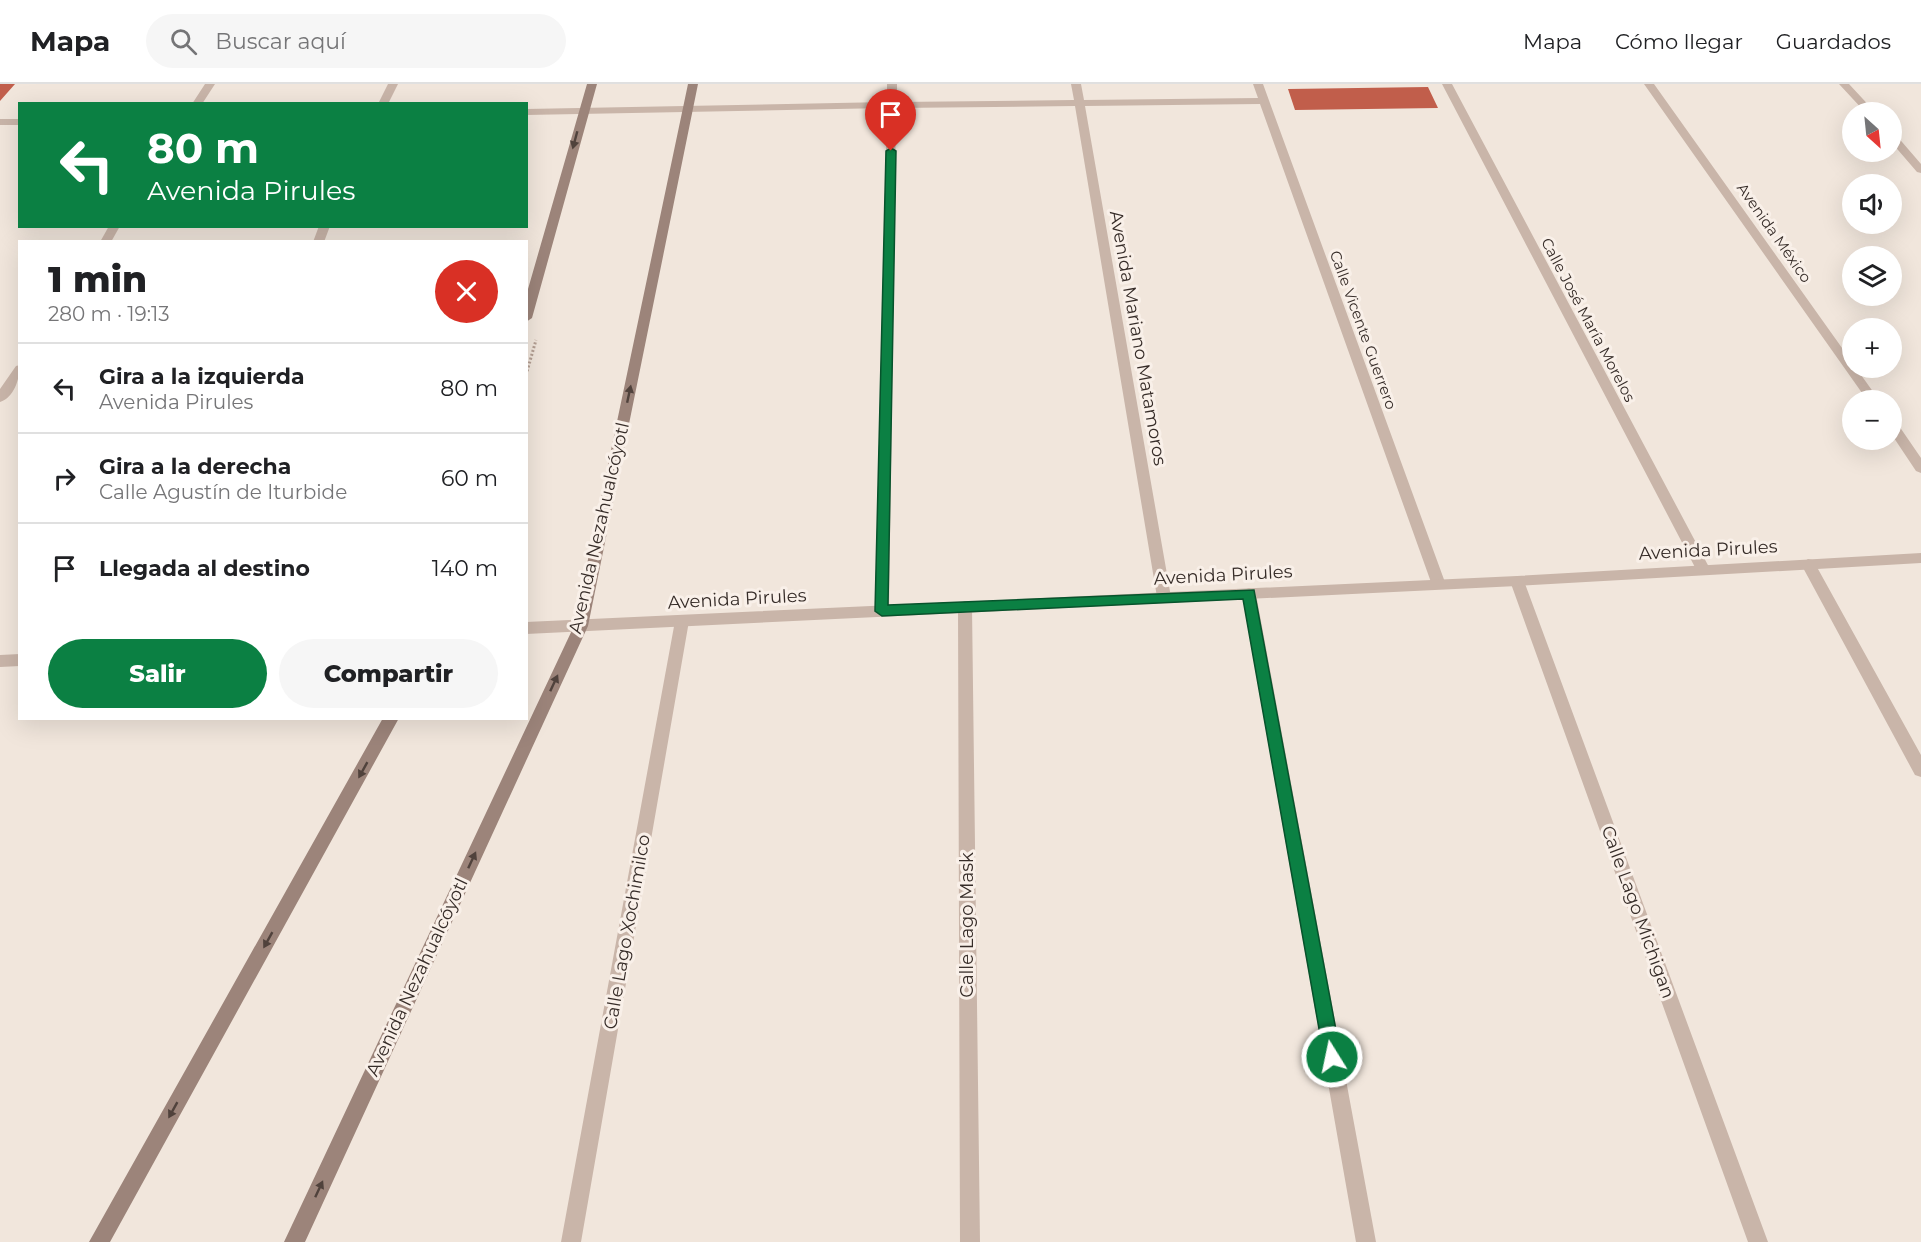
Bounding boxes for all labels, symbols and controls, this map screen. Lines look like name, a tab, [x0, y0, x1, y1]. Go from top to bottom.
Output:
search box	[146, 14, 566, 68]
text: Mapa	[30, 24, 110, 58]
icon: search	[167, 25, 200, 58]
text: Buscar aquí	[215, 28, 346, 55]
text: Mapa	[1523, 29, 1582, 54]
text: Cómo llegar	[1615, 29, 1743, 54]
text: Guardados	[1776, 29, 1891, 54]
pin	[865, 89, 916, 151]
icon: arrive	[874, 98, 907, 131]
north arrow	[1842, 102, 1902, 162]
map controls	[1842, 102, 1902, 450]
text: 80 m	[147, 122, 259, 174]
icon: left	[48, 126, 126, 204]
one-way arrow	[570, 131, 580, 149]
text: Avenida Pirules	[147, 174, 355, 207]
button: sound	[1842, 174, 1902, 234]
street label: Avenida México	[1733, 179, 1816, 286]
street label: Avenida Mariano Matamoros	[1105, 209, 1171, 467]
street label: Calle José María Morelos	[1537, 235, 1640, 405]
button: layers	[1842, 246, 1902, 306]
street label: Calle Vicente Guerrero	[1326, 248, 1401, 412]
text: 1 min	[48, 257, 147, 301]
button: close	[435, 260, 498, 323]
text: 280 m · 19:13	[48, 302, 169, 326]
button: +	[1842, 318, 1902, 378]
text: Gira a la izquierda	[99, 363, 305, 390]
icon: left	[48, 372, 81, 405]
text: 80 m	[440, 375, 498, 402]
one-way arrow	[625, 384, 634, 403]
text: Avenida Pirules	[99, 390, 253, 414]
button: −	[1842, 390, 1902, 450]
street label: Avenida Nezahualcóyotl	[564, 420, 634, 636]
text: Gira a la derecha	[99, 453, 291, 480]
icon: right	[48, 462, 81, 495]
text: 60 m	[441, 465, 498, 492]
text: Calle Agustín de Iturbide	[99, 480, 347, 504]
street label: Avenida Pirules	[1638, 535, 1778, 565]
icon: arrive	[48, 552, 81, 585]
text: Llegada al destino	[99, 555, 310, 582]
text: 140 m	[432, 555, 498, 582]
street label: Avenida Pirules	[1153, 560, 1293, 590]
street label: Avenida Pirules	[667, 584, 807, 614]
button: Salir	[48, 639, 267, 708]
button: Compartir	[279, 639, 498, 708]
one-way arrow	[550, 674, 559, 692]
one-way arrow	[358, 761, 368, 778]
street label: Calle Lago Michigan	[1596, 823, 1680, 1001]
street label: Calle Lago Xochimilco	[599, 833, 655, 1031]
one-way arrow	[467, 851, 476, 868]
street label: Calle Lago Mask	[956, 852, 978, 998]
street label: Avenida Nezahualcóyotl	[361, 874, 473, 1080]
one-way arrow	[263, 932, 273, 949]
position arrow	[1300, 1025, 1364, 1089]
one-way arrow	[168, 1102, 178, 1119]
one-way arrow	[314, 1180, 323, 1197]

